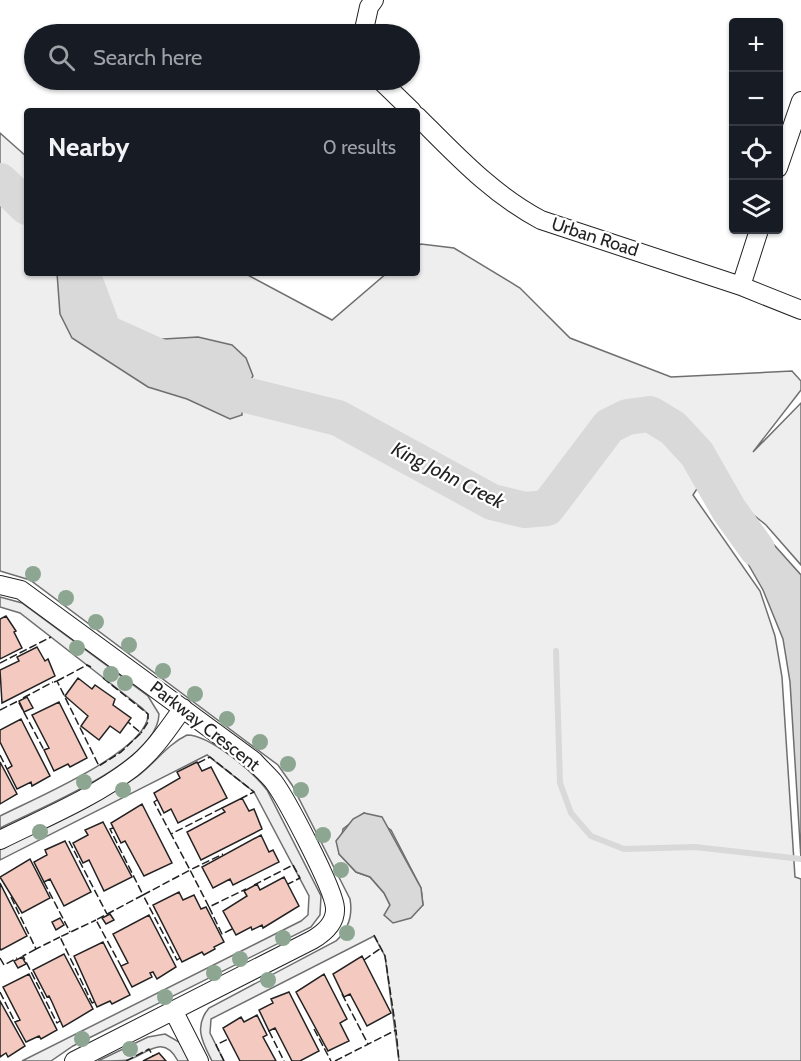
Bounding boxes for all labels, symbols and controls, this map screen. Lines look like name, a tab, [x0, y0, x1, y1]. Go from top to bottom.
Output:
map controls	[729, 18, 783, 234]
button: +	[729, 18, 783, 72]
search box	[24, 24, 420, 90]
icon: search	[45, 41, 78, 74]
text: Search here	[93, 44, 202, 71]
button: −	[729, 72, 783, 126]
button: locate	[729, 126, 783, 180]
text: Nearby	[48, 131, 129, 163]
text: 0 results	[323, 135, 396, 159]
button: layers	[729, 180, 783, 234]
street label: Urban Road	[549, 213, 641, 261]
water label: King John Creek	[388, 436, 510, 514]
street label: Parkway Crescent	[146, 676, 264, 776]

